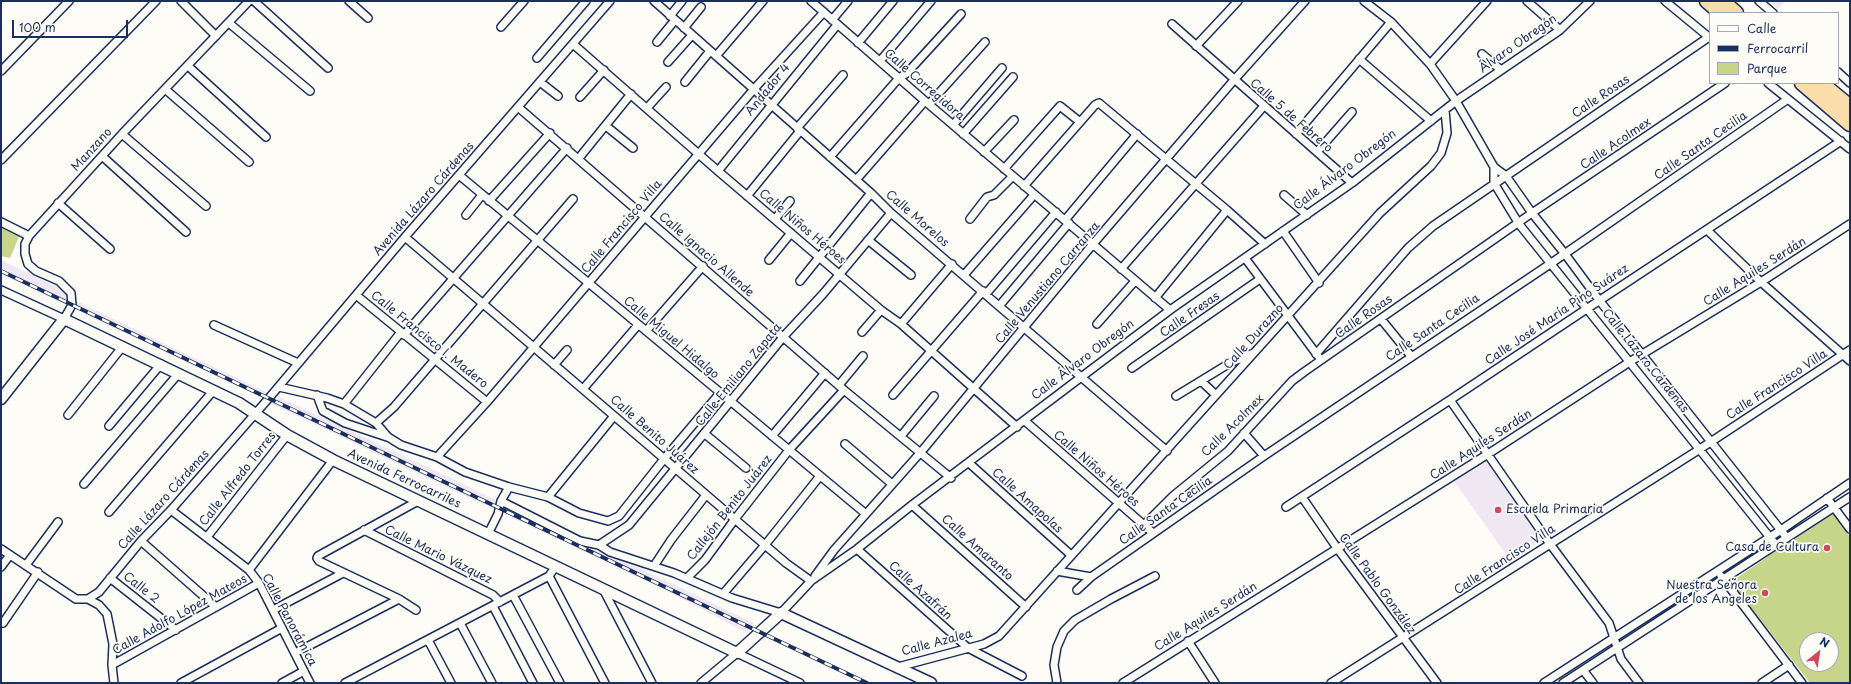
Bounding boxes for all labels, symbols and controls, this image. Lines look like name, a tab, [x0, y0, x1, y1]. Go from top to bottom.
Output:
scale bar	[14, 12, 130, 38]
street label: Álvaro Obregón	[1476, 12, 1560, 76]
legend	[1709, 12, 1839, 84]
text: 100 m	[19, 18, 56, 36]
text: Calle	[1747, 19, 1776, 37]
text: Ferrocarril	[1747, 39, 1808, 57]
street label: Calle Corregidora	[881, 46, 967, 124]
text: Parque	[1747, 59, 1787, 77]
street label: Andador 4	[743, 61, 793, 119]
street label: Calle Rosas	[1570, 73, 1632, 121]
street label: Calle 5 de Febrero	[1247, 76, 1335, 156]
street label: Calle Santa Cecilia	[1652, 109, 1750, 183]
street label: Calle Acolmex	[1578, 115, 1654, 173]
street label: Manzano	[69, 125, 115, 175]
street label: Calle Álvaro Obregón	[1291, 127, 1399, 213]
street label: Avenida Lázaro Cárdenas	[371, 139, 477, 259]
street label: Calle Francisco Villa	[579, 177, 665, 277]
street label: Calle Niños Héroes	[756, 187, 848, 267]
street label: Calle Morelos	[882, 188, 952, 250]
street label: Calle Ignacio Allende	[656, 210, 756, 300]
street label: Calle Venustiano Carranza	[993, 219, 1103, 347]
street label: Calle Aquiles Serdán	[1701, 235, 1809, 309]
street label: Calle José María Pino Suárez	[1483, 262, 1631, 368]
street label: Calle Francisco I. Madero	[367, 288, 491, 392]
street label: Calle Fresas	[1157, 289, 1223, 341]
street label: Calle Santa Cecilia	[1383, 291, 1483, 365]
street label: Calle Rosas	[1333, 292, 1395, 342]
street label: Calle Miguel Hidalgo	[620, 294, 722, 382]
street label: Calle Durazno	[1221, 301, 1287, 373]
street label: Calle Lázaro Cárdenas	[1599, 306, 1691, 416]
street label: Calle Álvaro Obregón	[1029, 317, 1137, 403]
street label: Calle Emiliano Zapata	[693, 320, 785, 430]
street label: Calle Francisco Villa	[1724, 347, 1830, 423]
street label: Calle Acolmex	[1199, 392, 1267, 460]
street label: Calle Benito Juárez	[607, 393, 701, 477]
street label: Calle Aquiles Serdán	[1427, 407, 1535, 483]
street label: Calle Niños Héroes	[1050, 428, 1142, 510]
street label: Calle Alfredo Torres	[197, 429, 279, 529]
street label: Avenida Ferrocarriles	[345, 446, 463, 512]
street label: Calle Lázaro Cárdenas	[115, 447, 213, 553]
street label: Callejón Benito Juárez	[685, 453, 775, 563]
street label: Calle Amapolas	[989, 465, 1065, 537]
street label: Calle Santa Cecilia	[1117, 474, 1215, 548]
place label: Escuela Primaria	[1506, 503, 1603, 517]
marker: Escuela Primaria	[1493, 505, 1503, 515]
street label: Calle Amaranto	[938, 512, 1016, 584]
street label: Calle Francisco Villa	[1452, 522, 1558, 598]
street label: Calle Mario Vázquez	[382, 523, 494, 587]
street label: Calle Pablo González	[1336, 531, 1418, 637]
place label: Casa de Cultura	[1725, 541, 1819, 555]
marker: Casa de Cultura	[1822, 543, 1832, 553]
street label: Calle Azafrán	[885, 559, 955, 623]
street label: Calle 2	[120, 570, 162, 606]
street label: Calle Panorámica	[259, 571, 319, 669]
street label: Calle Adolfo López Mateos	[110, 572, 250, 658]
place label: Nuestra Señora de los Angeles	[1666, 579, 1757, 607]
street label: Calle Aquiles Serdán	[1152, 580, 1260, 654]
marker: Nuestra Señora de los Angeles	[1760, 588, 1770, 598]
street label: Calle Azalea	[900, 627, 974, 659]
north arrow	[1799, 632, 1839, 672]
text: N	[1817, 632, 1833, 652]

